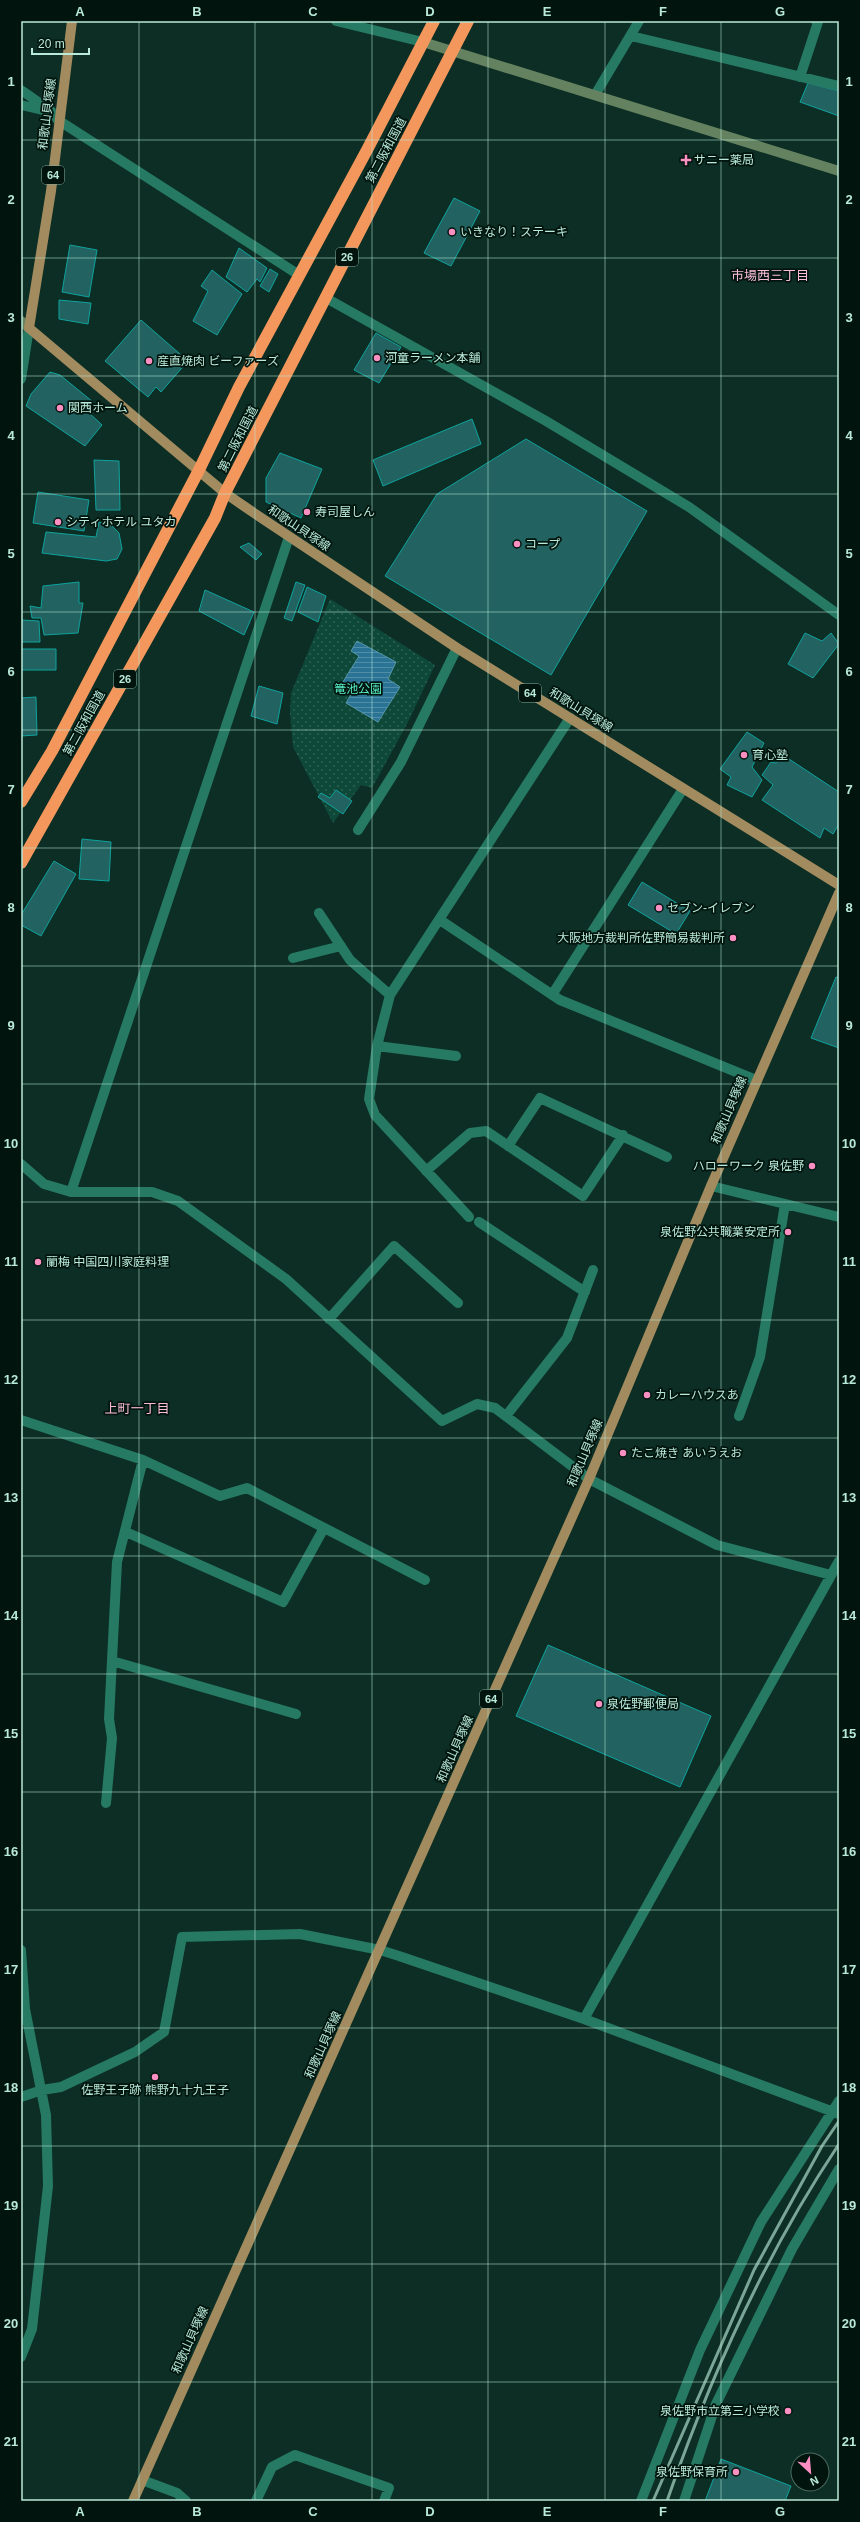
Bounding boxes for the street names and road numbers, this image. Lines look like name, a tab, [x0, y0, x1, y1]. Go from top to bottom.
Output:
street label: 和歌山貝塚線	[36, 77, 58, 151]
street label: 第二阪和国道	[363, 115, 409, 185]
road number: 64	[42, 166, 64, 184]
road number: 26	[336, 248, 358, 266]
street label: 第二阪和国道	[215, 404, 261, 474]
street label: 和歌山貝塚線	[265, 502, 333, 554]
road number: 26	[114, 670, 136, 688]
road number: 64	[519, 684, 541, 702]
street label: 和歌山貝塚線	[547, 685, 615, 735]
street label: 第二阪和国道	[60, 688, 108, 758]
street label: 和歌山貝塚線	[708, 1074, 750, 1146]
street label: 和歌山貝塚線	[564, 1417, 606, 1489]
road number: 64	[480, 1690, 502, 1708]
street label: 和歌山貝塚線	[434, 1713, 476, 1785]
street label: 和歌山貝塚線	[302, 2009, 344, 2081]
street label: 和歌山貝塚線	[169, 2304, 211, 2376]

